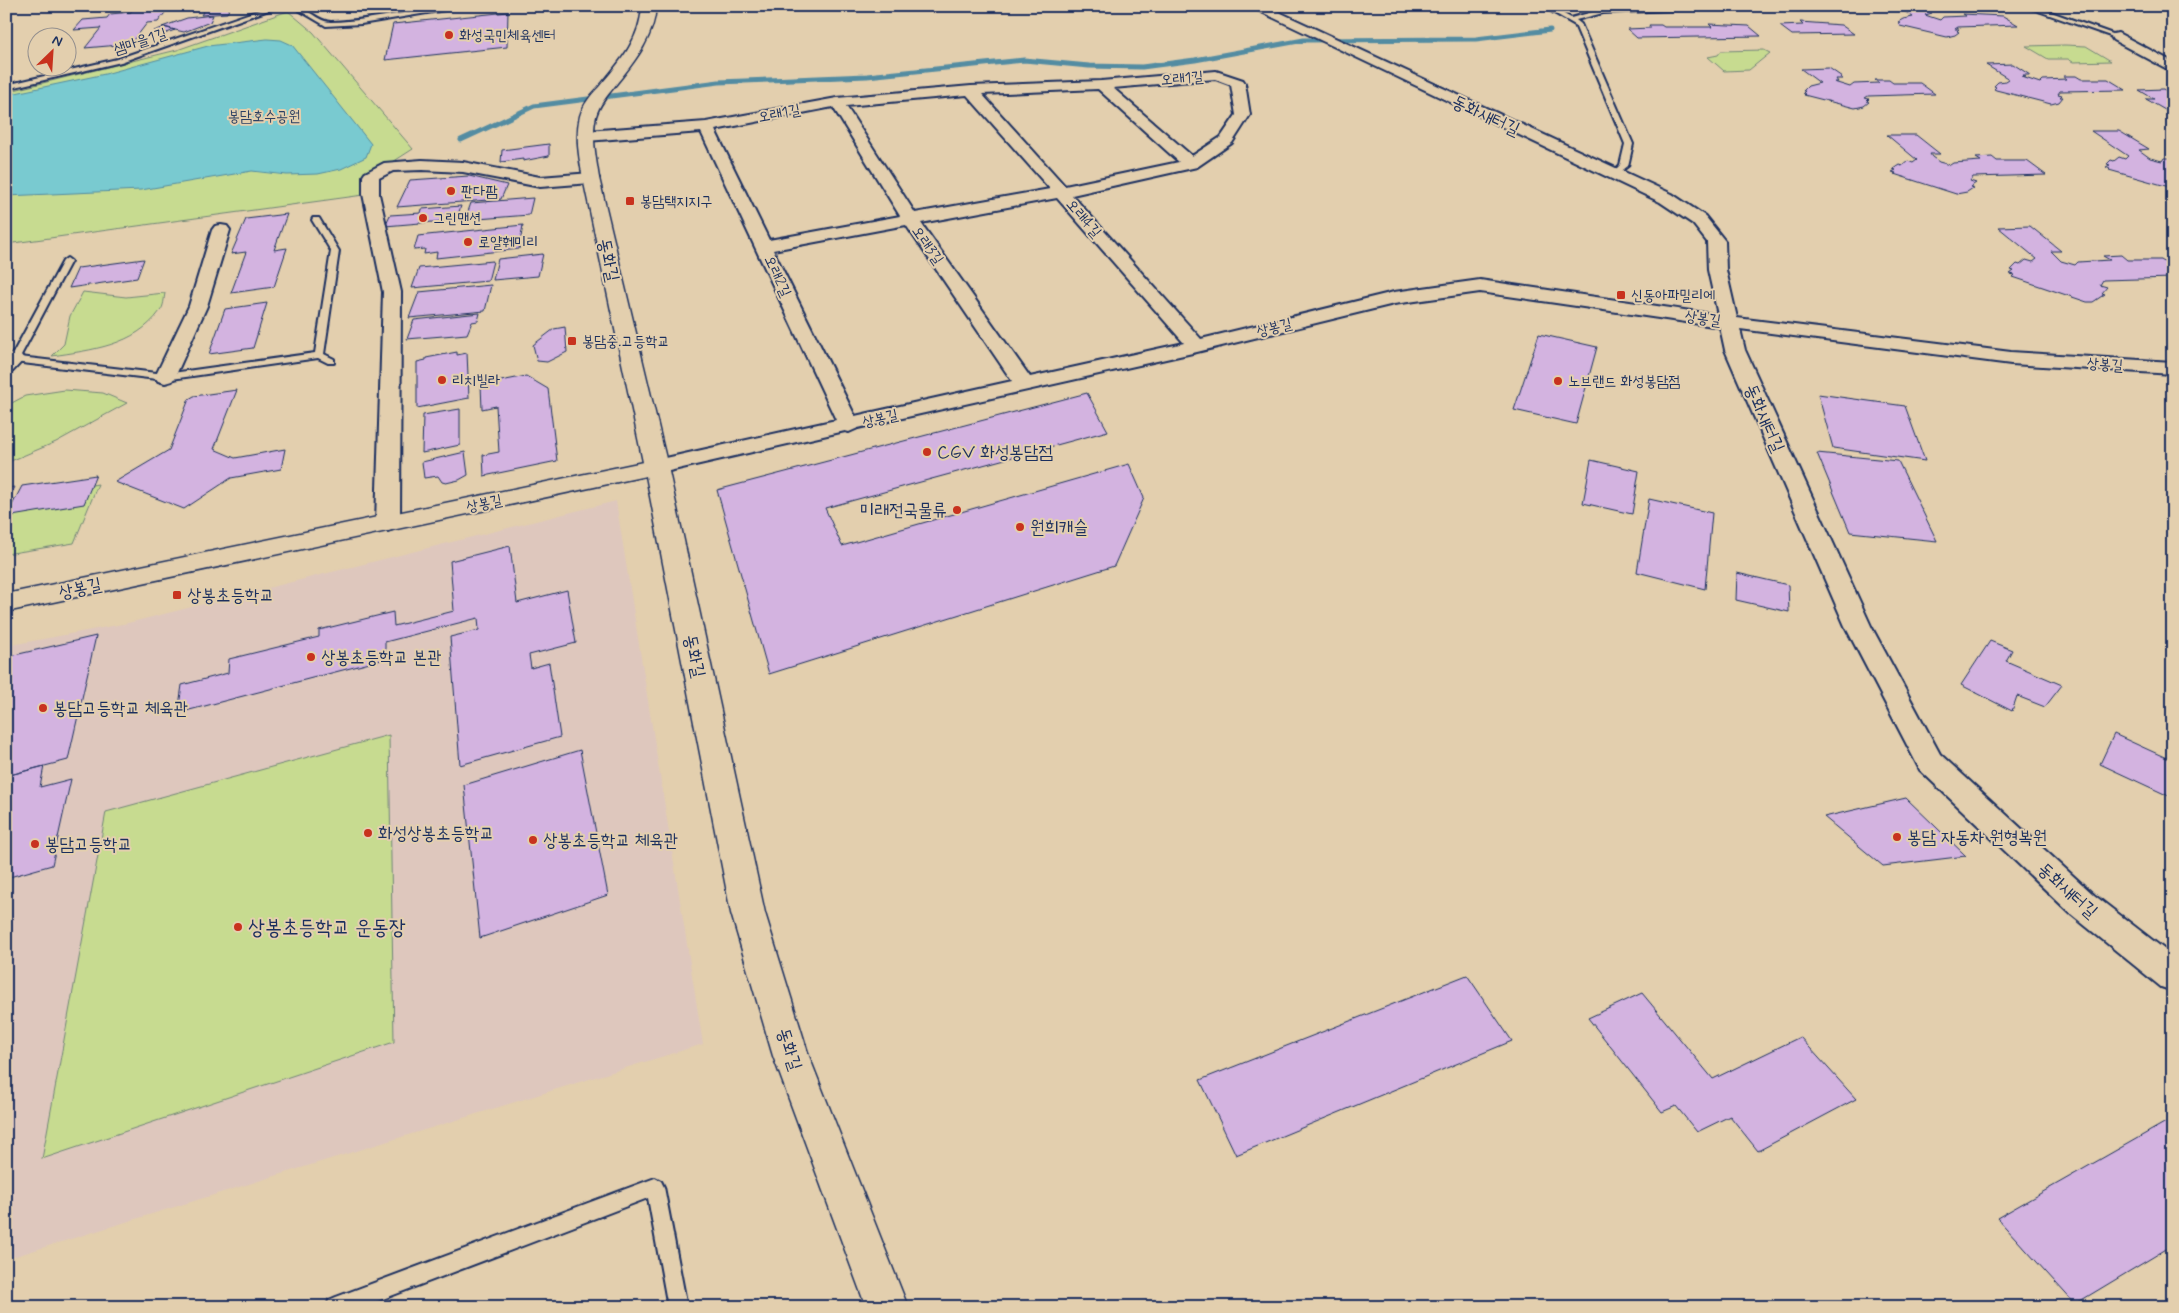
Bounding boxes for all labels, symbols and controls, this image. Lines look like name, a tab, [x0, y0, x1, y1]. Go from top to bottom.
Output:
street label: 샘마을1길	[111, 24, 170, 60]
place label: 화성국민체육센터	[459, 26, 556, 46]
north arrow	[28, 28, 78, 78]
marker: 화성국민체육센터	[443, 29, 455, 41]
text: N	[49, 31, 65, 51]
street label: 오래1길	[1160, 67, 1204, 91]
street label: 동화새터길	[1448, 90, 1524, 142]
street label: 오래1길	[756, 100, 802, 128]
park label: 봉담호수공원	[228, 107, 300, 127]
place label: 판다팜	[461, 182, 498, 202]
marker: 판다팜	[445, 185, 457, 197]
place label: 봉담택지지구	[640, 192, 712, 212]
marker: 봉담택지지구	[624, 195, 636, 207]
street label: 오래4길	[1061, 195, 1106, 242]
place label: 그린맨션	[433, 209, 481, 229]
marker: 그린맨션	[417, 212, 429, 224]
street label: 오래3길	[907, 222, 948, 269]
place label: 로얄훼미리	[478, 233, 538, 253]
marker: 로얄훼미리	[462, 236, 474, 248]
street label: 동화길	[592, 236, 624, 284]
street label: 오래2길	[759, 252, 795, 300]
place label: 신동아파밀리에	[1631, 286, 1716, 306]
marker: 신동아파밀리에	[1615, 289, 1627, 301]
street label: 상봉길	[1684, 307, 1722, 331]
street label: 상봉길	[1254, 314, 1294, 342]
place label: 봉담중.고등학교	[582, 332, 670, 352]
marker: 봉담중.고등학교	[566, 335, 578, 347]
street label: 상봉길	[2086, 354, 2124, 376]
place label: 리치빌라	[452, 371, 500, 391]
place label: 노브랜드 화성봉담점	[1568, 372, 1681, 392]
marker: 리치빌라	[436, 374, 448, 386]
marker: 노브랜드 화성봉담점	[1552, 375, 1564, 387]
street label: 동화새터길	[1738, 380, 1790, 457]
street label: 상봉길	[860, 405, 900, 433]
place label: CGV 화성봉담점	[937, 441, 1053, 465]
marker: CGV 화성봉담점	[921, 446, 933, 458]
street label: 상봉길	[464, 490, 504, 518]
place label: 미래전국물류	[860, 499, 947, 523]
marker: 미래전국물류	[951, 504, 963, 516]
place label: 원희캐슬	[1030, 516, 1088, 540]
marker: 원희캐슬	[1014, 521, 1026, 533]
street label: 상봉길	[56, 573, 104, 605]
place label: 상봉초등학교	[187, 584, 274, 608]
marker: 상봉초등학교	[171, 589, 183, 601]
street label: 동화길	[678, 632, 710, 680]
place label: 상봉초등학교 본관	[321, 646, 442, 670]
marker: 상봉초등학교 본관	[305, 651, 317, 663]
place label: 봉담고등학교 체육관	[53, 697, 188, 721]
marker: 봉담고등학교 체육관	[37, 702, 49, 714]
place label: 화성상봉초등학교	[378, 822, 494, 846]
place label: 봉담 자동차 원형복원	[1907, 826, 2047, 850]
marker: 화성상봉초등학교	[362, 827, 374, 839]
place label: 상봉초등학교 체육관	[543, 829, 678, 853]
marker: 봉담 자동차 원형복원	[1891, 831, 1903, 843]
place label: 봉담고등학교	[45, 833, 132, 857]
marker: 상봉초등학교 체육관	[527, 834, 539, 846]
marker: 봉담고등학교	[29, 838, 41, 850]
street label: 동화새터길	[2032, 858, 2103, 924]
place label: 상봉초등학교 운동장	[248, 914, 406, 942]
marker: 상봉초등학교 운동장	[232, 921, 244, 933]
street label: 동화길	[771, 1025, 807, 1074]

